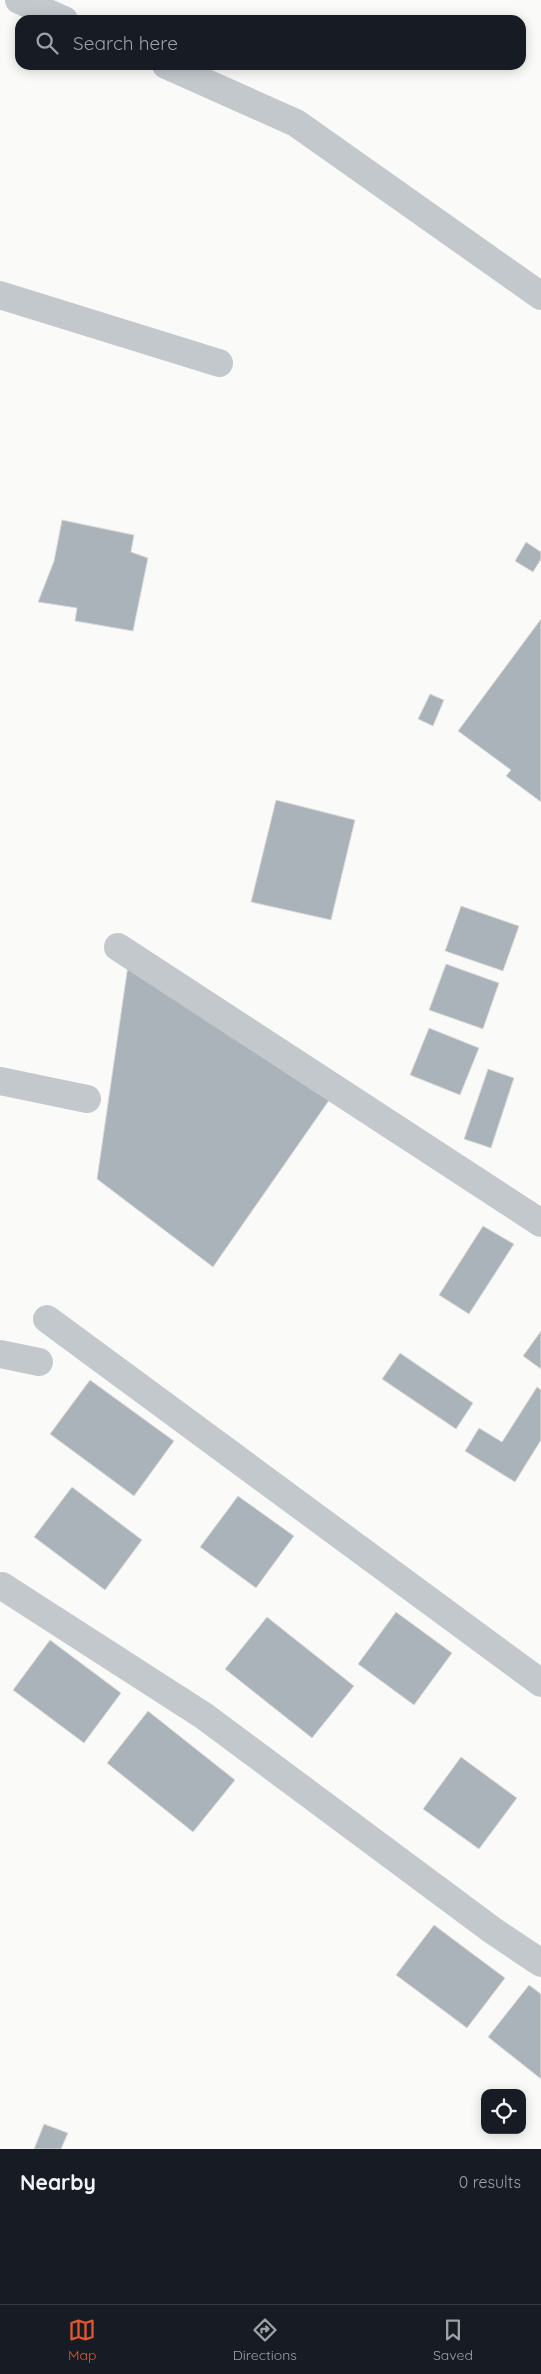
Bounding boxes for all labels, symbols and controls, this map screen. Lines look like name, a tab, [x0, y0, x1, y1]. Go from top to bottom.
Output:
search box	[15, 15, 526, 70]
icon: search	[33, 29, 61, 57]
text: Search here	[73, 31, 178, 55]
map controls	[481, 2089, 526, 2134]
button: locate	[481, 2089, 526, 2134]
text: Nearby	[20, 2169, 96, 2195]
text: 0 results	[459, 2172, 521, 2192]
tab: Map	[68, 2316, 97, 2364]
tab: Directions	[233, 2316, 297, 2364]
tab: Saved	[433, 2316, 473, 2364]

